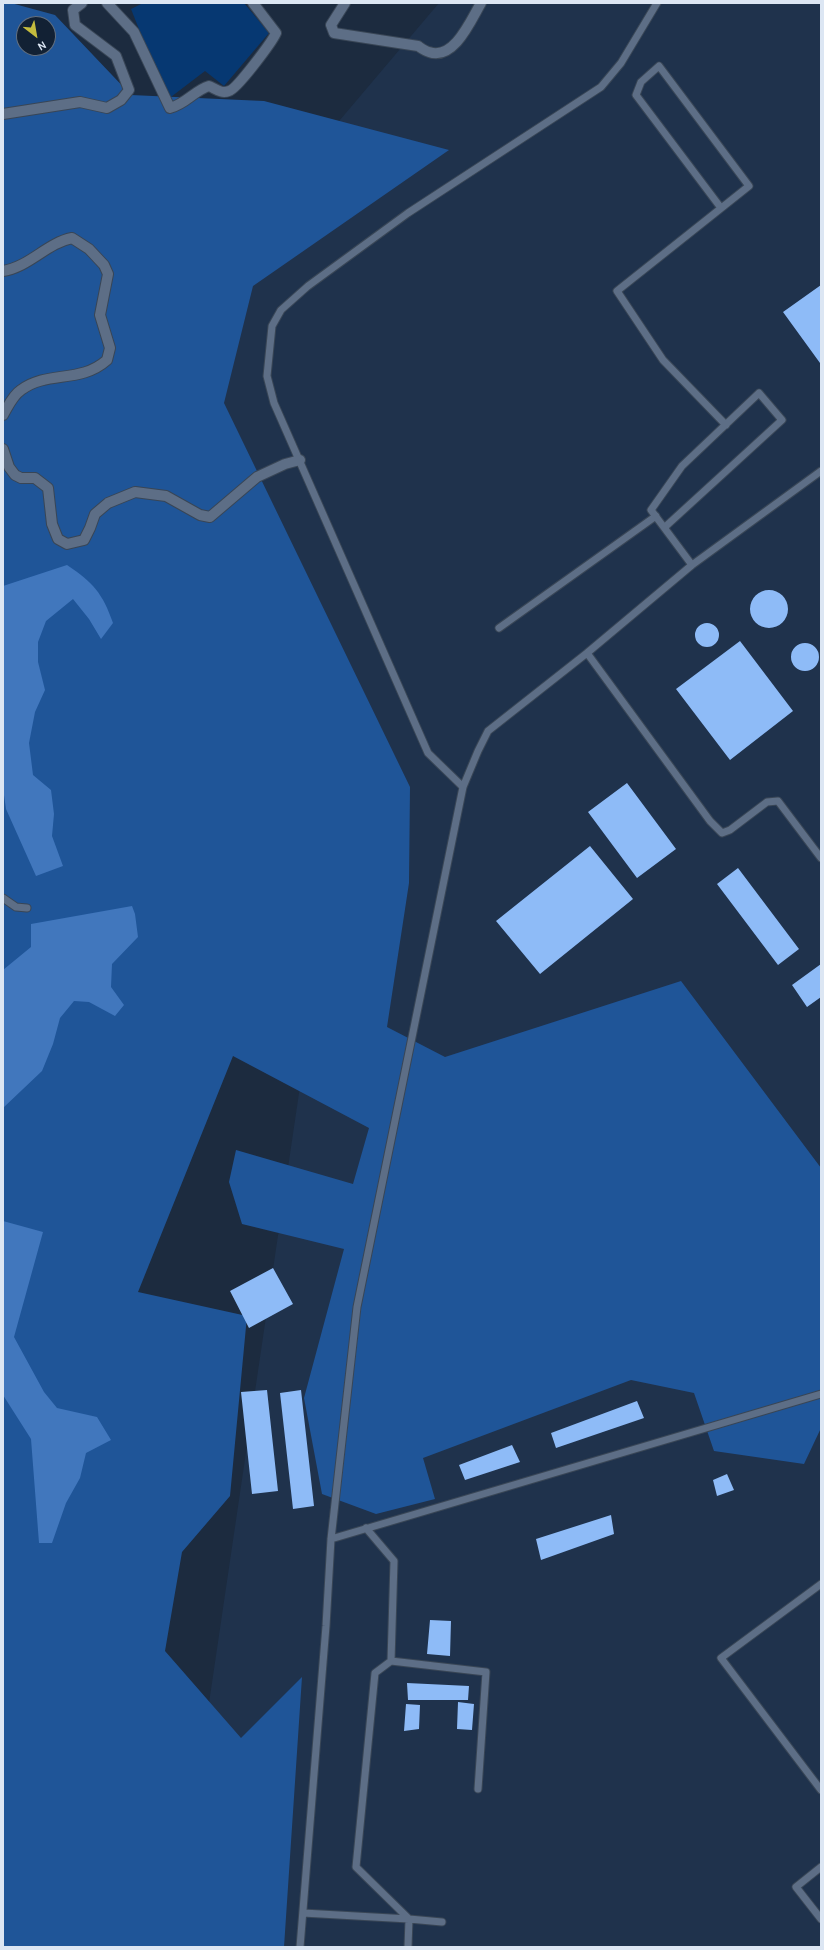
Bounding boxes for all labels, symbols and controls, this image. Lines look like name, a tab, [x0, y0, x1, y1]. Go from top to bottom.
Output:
north arrow	[16, 16, 56, 56]
text: N	[35, 38, 49, 53]

